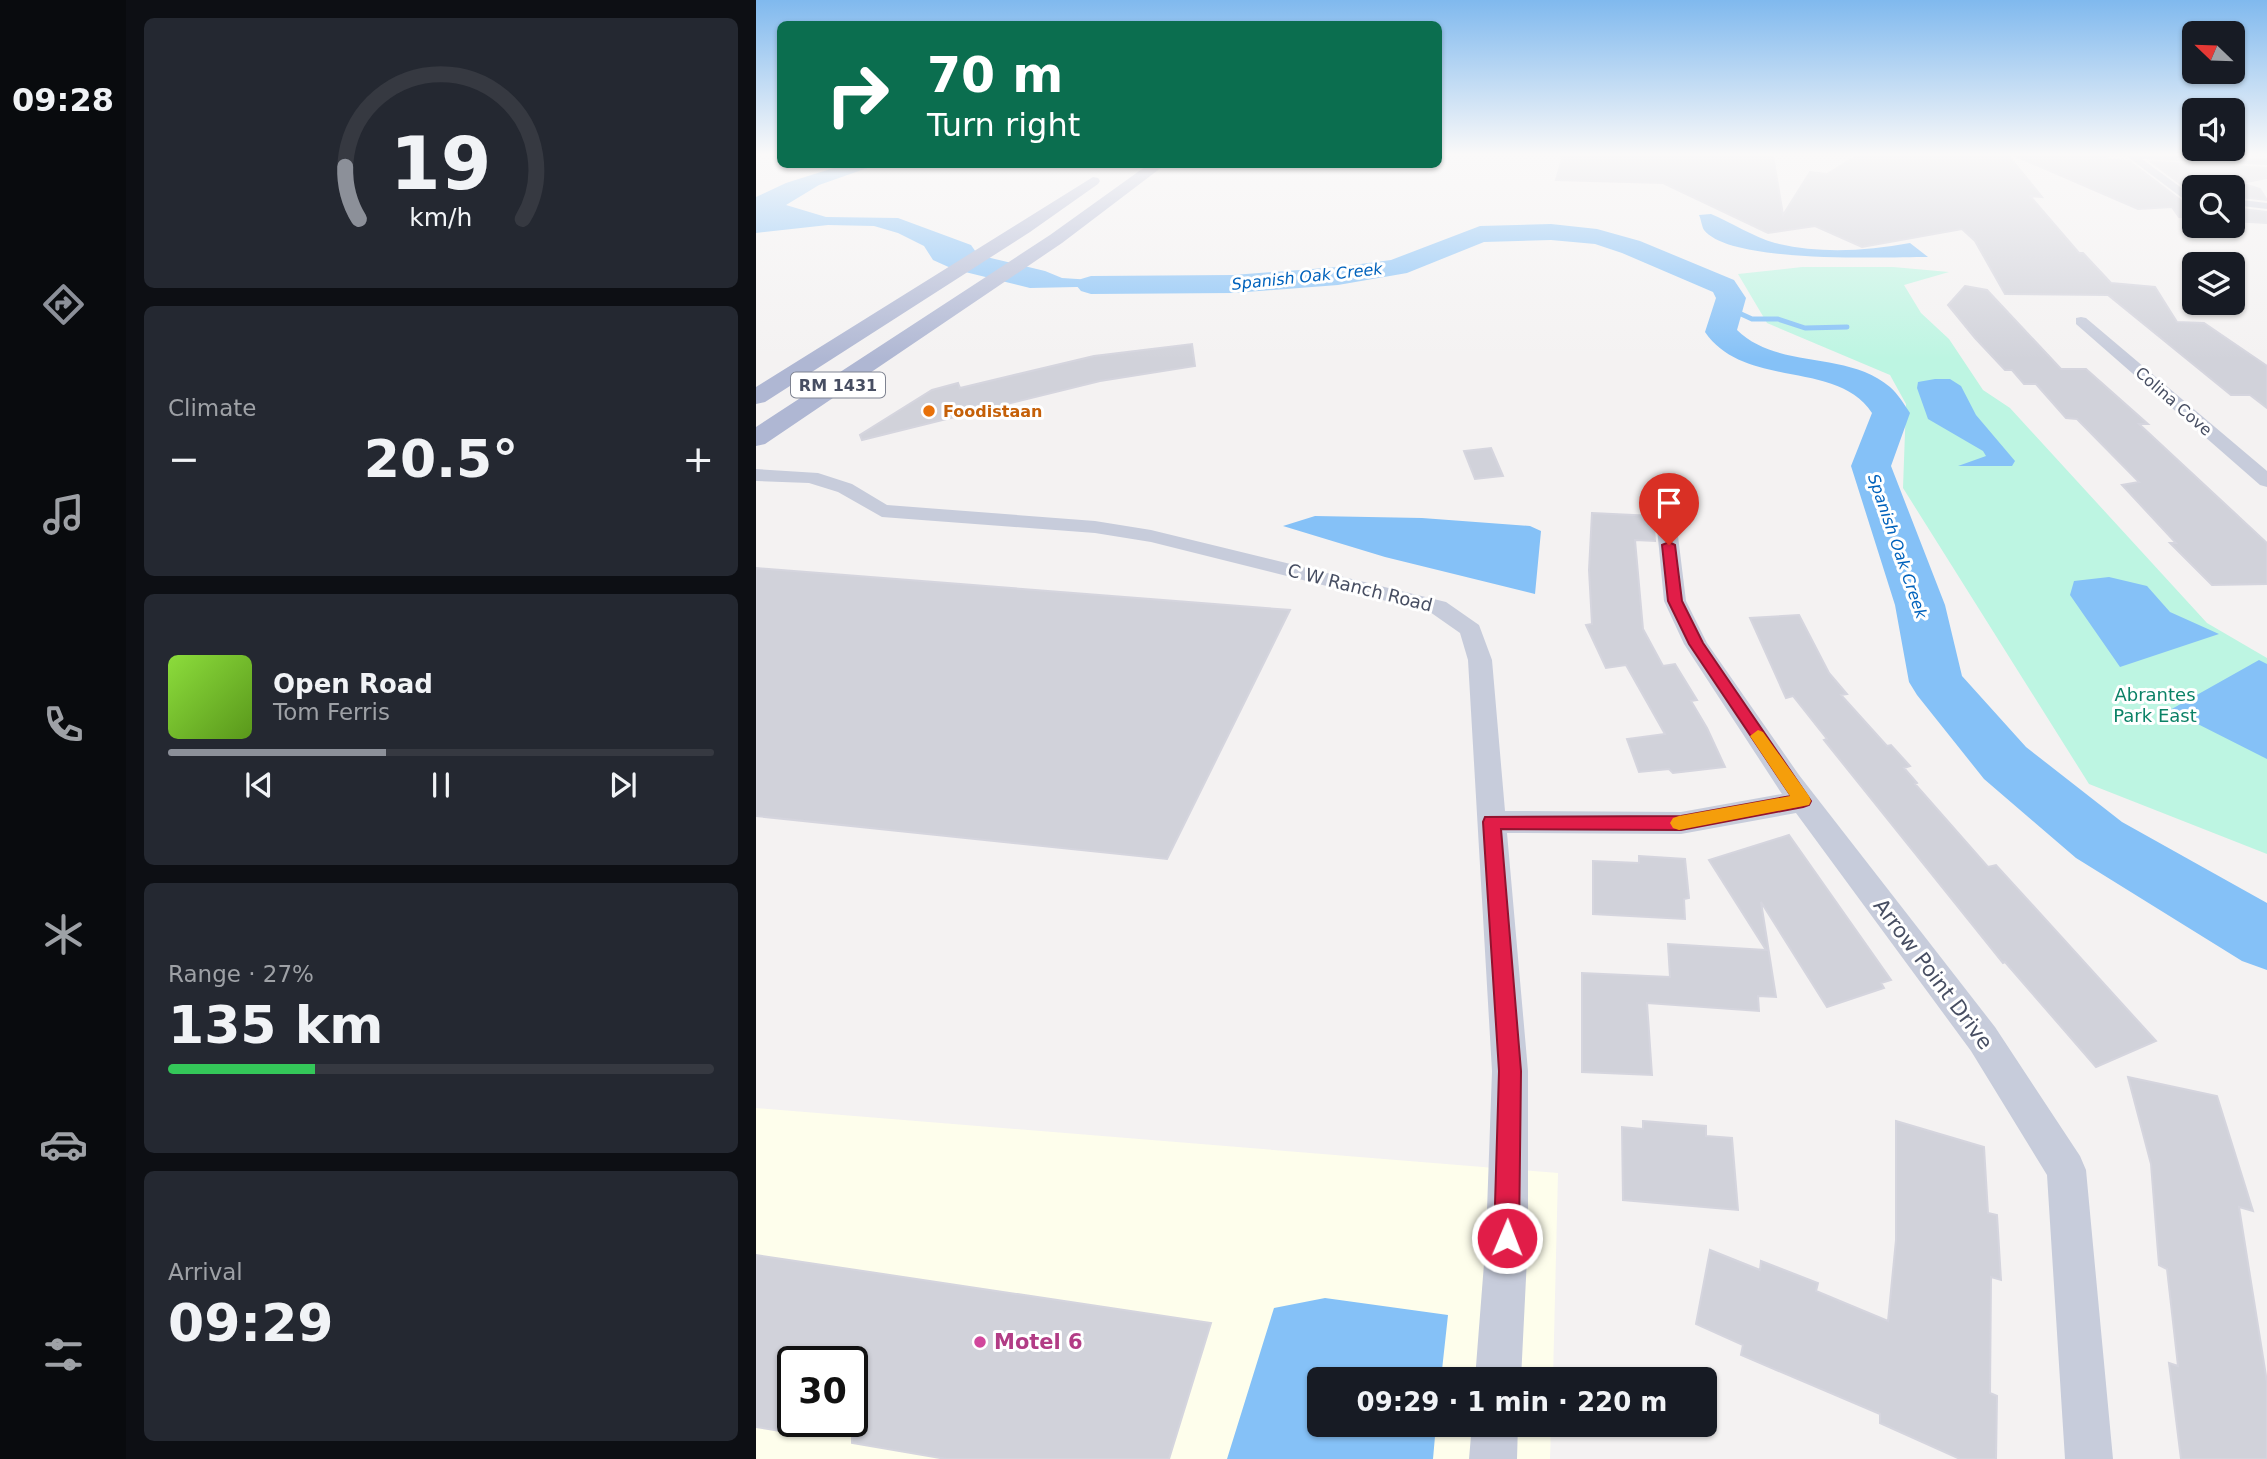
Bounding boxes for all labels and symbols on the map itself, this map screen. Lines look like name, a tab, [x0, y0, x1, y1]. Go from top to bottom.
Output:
north arrow	[2182, 21, 2245, 84]
water label: Spanish Oak Creek	[1231, 259, 1384, 294]
street label: Colina Cove	[2132, 363, 2216, 440]
road number: RM 1431	[791, 372, 885, 398]
place label: Foodistaan	[943, 402, 1042, 421]
marker: Foodistaan	[921, 403, 937, 419]
water label: Spanish Oak Creek	[1864, 471, 1931, 622]
pin	[1639, 473, 1699, 545]
street label: C W Ranch Road	[1286, 559, 1435, 616]
park label: Abrantes Park East	[2113, 684, 2197, 726]
street label: Arrow Point Drive	[1869, 894, 1997, 1054]
position arrow	[1470, 1201, 1544, 1275]
place label: Motel 6	[994, 1330, 1083, 1354]
marker: Motel 6	[972, 1334, 988, 1350]
speed limit sign: 30	[777, 1346, 868, 1437]

